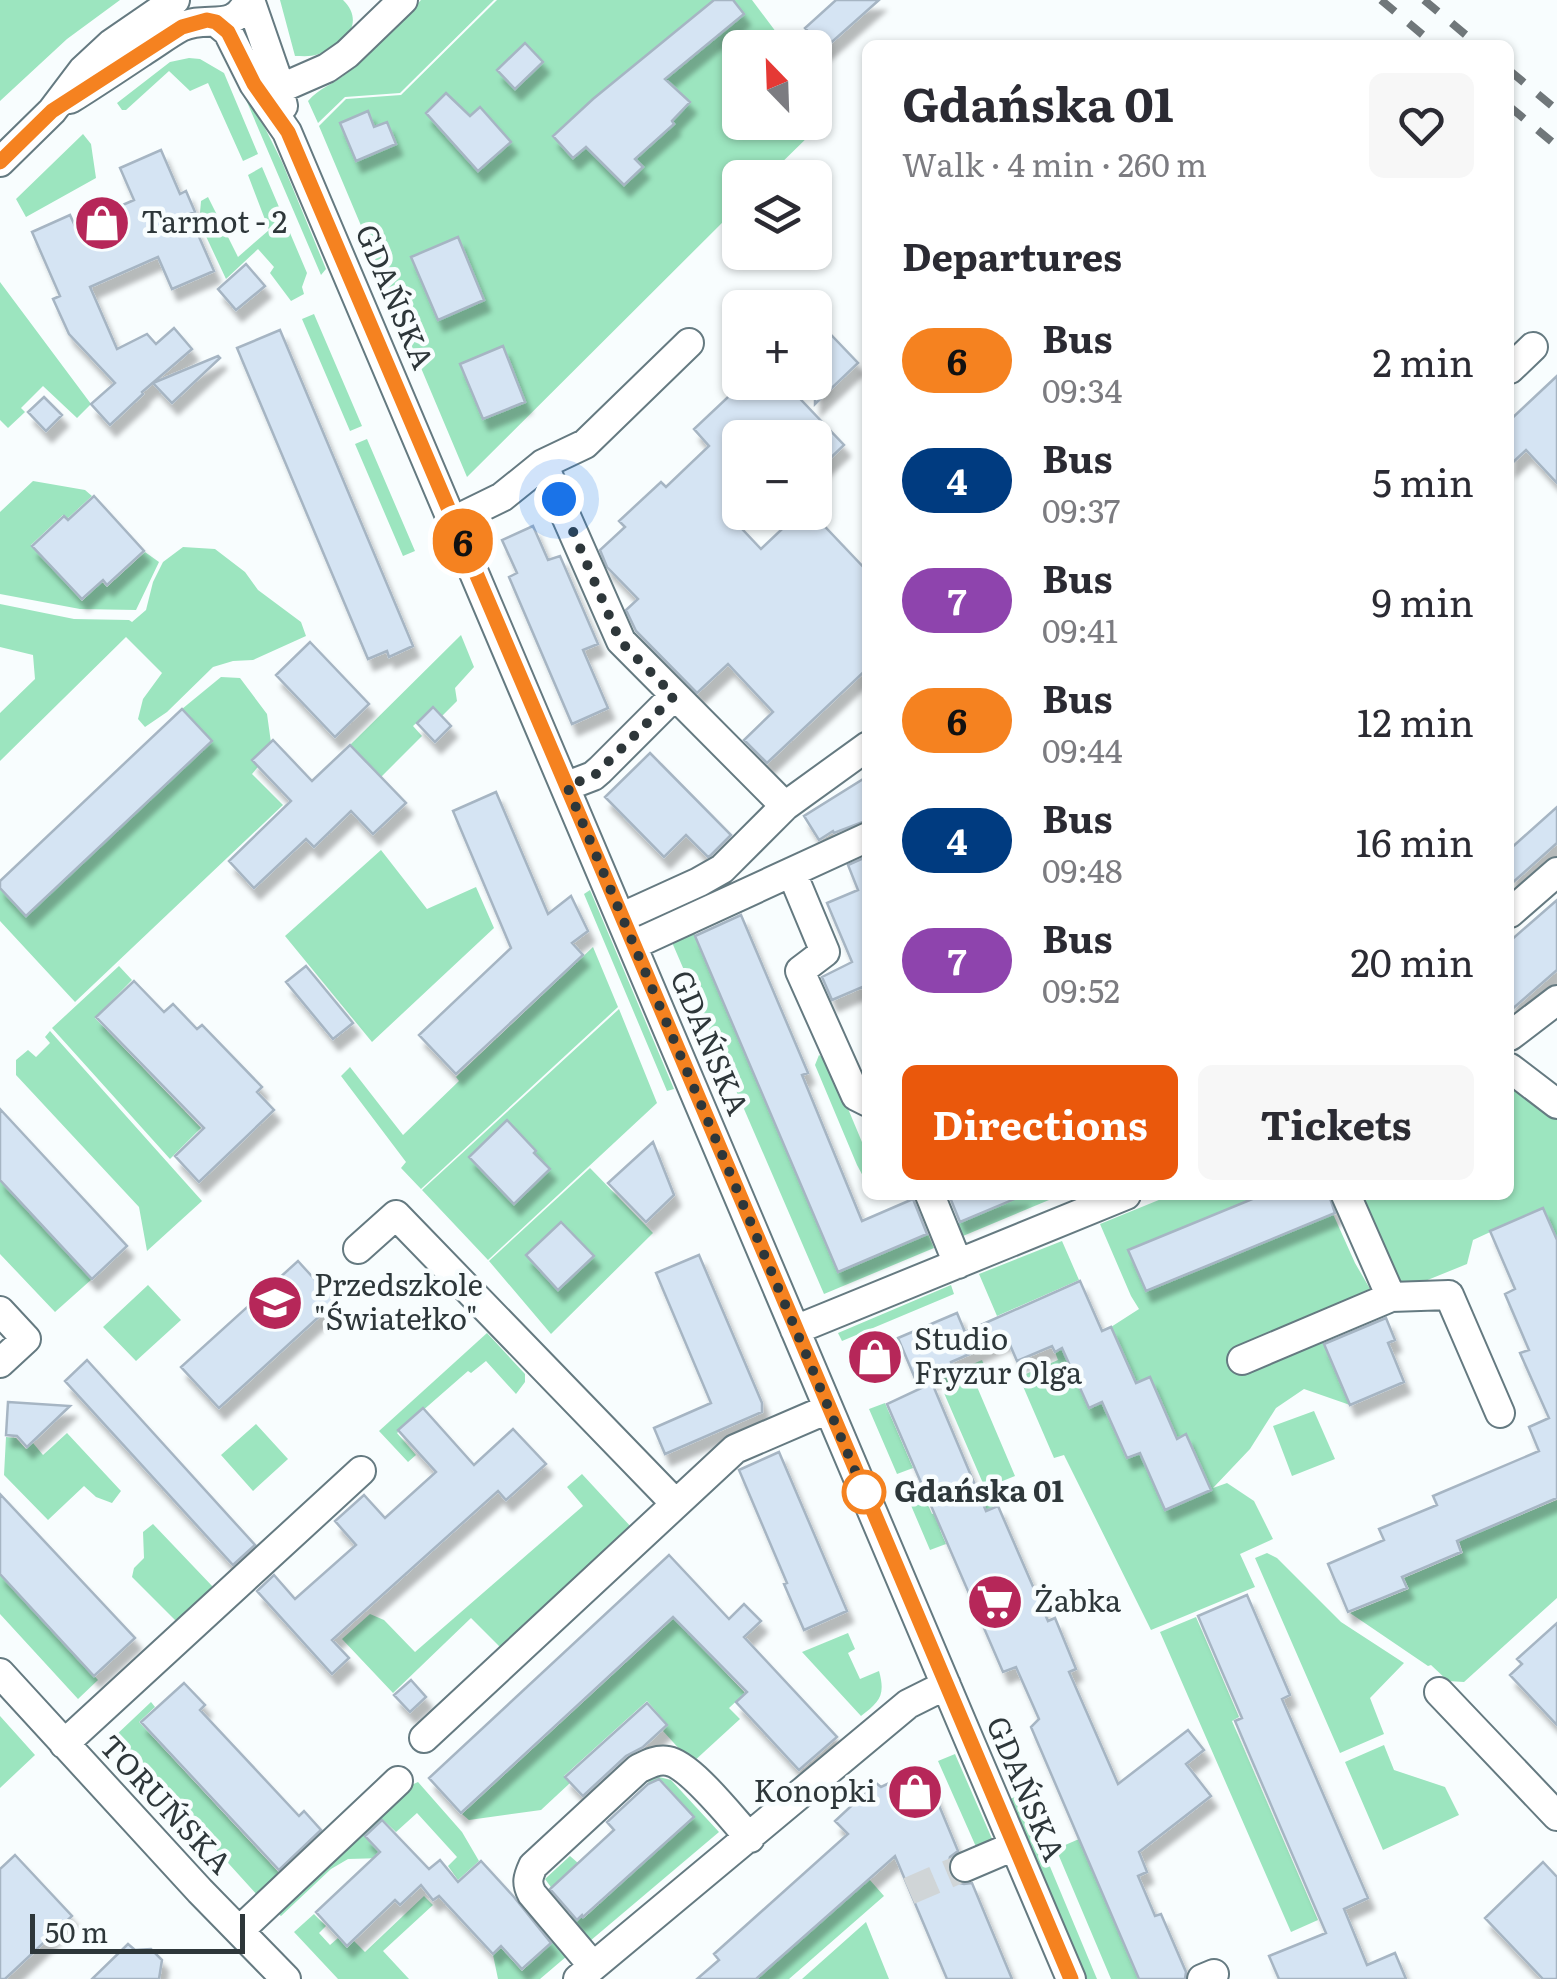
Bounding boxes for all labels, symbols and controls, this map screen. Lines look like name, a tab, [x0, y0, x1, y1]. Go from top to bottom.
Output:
north arrow	[722, 30, 832, 140]
map controls	[722, 30, 832, 530]
text: Gdańska 01	[902, 66, 1174, 137]
button: heart	[1369, 73, 1474, 178]
text: Walk · 4 min · 260 m	[902, 139, 1207, 187]
button: layers	[722, 160, 832, 270]
shop icon: Tarmot - 2	[72, 193, 132, 253]
place label: Tarmot - 2	[141, 198, 287, 242]
street label: GDAŃSKA	[346, 216, 447, 375]
text: Departures	[902, 226, 1122, 283]
button: +	[722, 290, 832, 400]
text: Bus	[1042, 308, 1113, 365]
text: 2 min	[1372, 332, 1474, 389]
text: 6	[947, 334, 967, 386]
text: 09:34	[1042, 365, 1122, 413]
button: −	[722, 420, 832, 530]
text: Bus	[1042, 428, 1113, 485]
text: 5 min	[1372, 452, 1474, 509]
text: 4	[946, 454, 968, 506]
your location	[534, 474, 584, 524]
text: 09:37	[1042, 485, 1120, 533]
line badge: 6	[430, 508, 496, 574]
text: 6	[453, 515, 473, 567]
text: Bus	[1042, 548, 1113, 605]
text: 9 min	[1372, 572, 1474, 629]
text: 7	[947, 574, 967, 626]
text: 09:41	[1042, 605, 1118, 653]
text: Bus	[1042, 668, 1113, 725]
text: 12 min	[1357, 692, 1474, 749]
text: 6	[947, 694, 967, 746]
text: 09:44	[1042, 725, 1123, 773]
text: Bus	[1042, 788, 1113, 845]
text: 16 min	[1356, 812, 1474, 869]
text: 4	[946, 814, 968, 866]
text: 09:48	[1042, 845, 1123, 893]
text: Bus	[1042, 908, 1113, 965]
text: 20 min	[1350, 932, 1474, 989]
text: 7	[947, 934, 967, 986]
street label: GDAŃSKA	[661, 962, 762, 1121]
text: 09:52	[1042, 965, 1120, 1013]
button: Directions	[902, 1065, 1178, 1180]
button: Tickets	[1198, 1065, 1474, 1180]
place label: Przedszkole "Światełko"	[314, 1261, 483, 1339]
school or university icon: Przedszkole "Światełko"	[245, 1273, 305, 1333]
place label: Studio Fryzur Olga	[914, 1315, 1083, 1393]
shop icon: Studio Fryzur Olga	[845, 1327, 905, 1387]
place label: Gdańska 01	[894, 1467, 1064, 1511]
marker: Gdańska 01	[843, 1471, 885, 1513]
supermarket icon: Żabka	[965, 1572, 1025, 1632]
place label: Żabka	[1034, 1577, 1122, 1621]
street label: GDAŃSKA	[977, 1708, 1078, 1867]
street label: TORUŃSKA	[91, 1723, 243, 1883]
shop icon: Konopki	[885, 1762, 945, 1822]
place label: Konopki	[753, 1767, 876, 1811]
scale bar	[30, 1909, 245, 1954]
text: 50 m	[45, 1910, 108, 1952]

